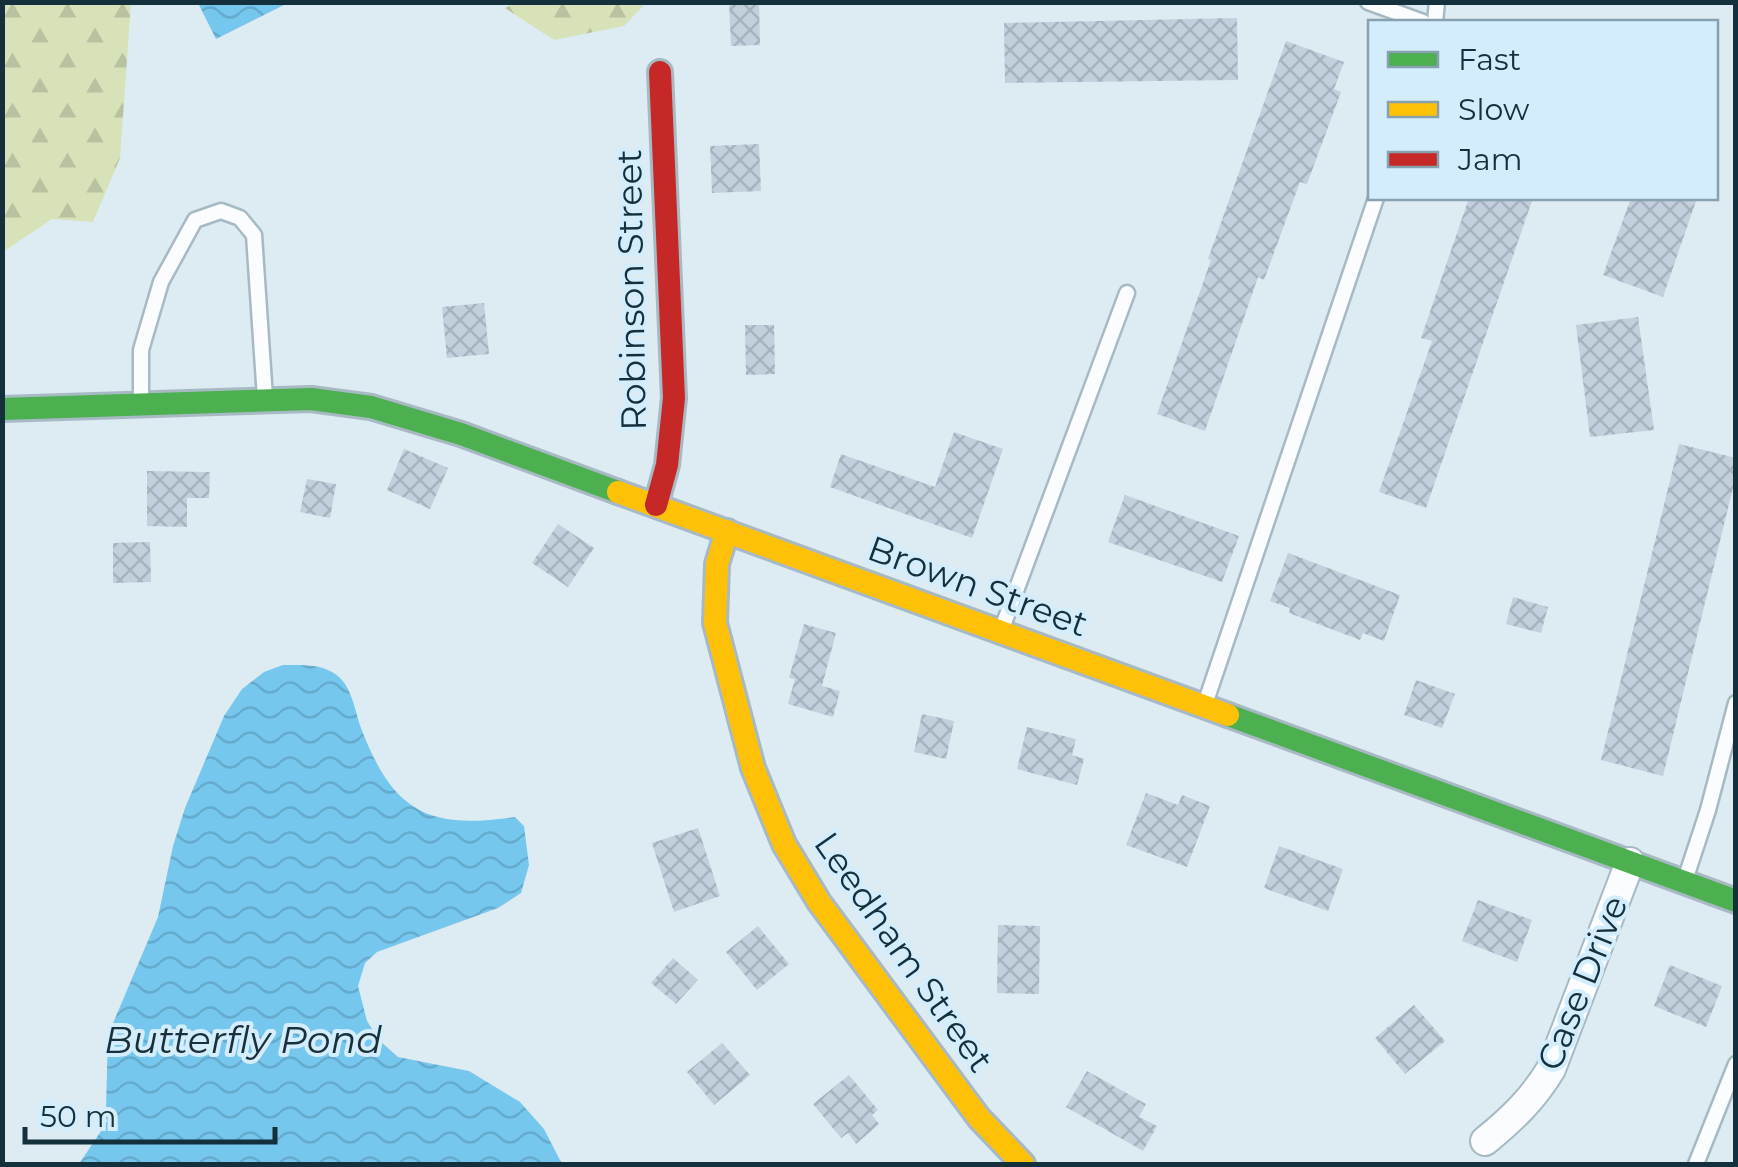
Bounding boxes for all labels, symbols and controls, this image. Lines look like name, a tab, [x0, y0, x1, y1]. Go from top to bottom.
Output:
legend	[1368, 20, 1718, 200]
text: Fast	[1458, 41, 1521, 78]
text: Slow	[1458, 91, 1530, 128]
text: Jam	[1457, 141, 1523, 178]
street label: Robinson Street	[607, 149, 655, 431]
street label: Brown Street	[862, 526, 1094, 646]
street label: Leedham Street	[805, 824, 1003, 1080]
street label: Case Drive	[1528, 890, 1636, 1076]
water label: Butterfly Pond	[104, 1016, 382, 1063]
scale bar	[25, 1082, 275, 1144]
text: 50 m	[40, 1098, 117, 1135]

